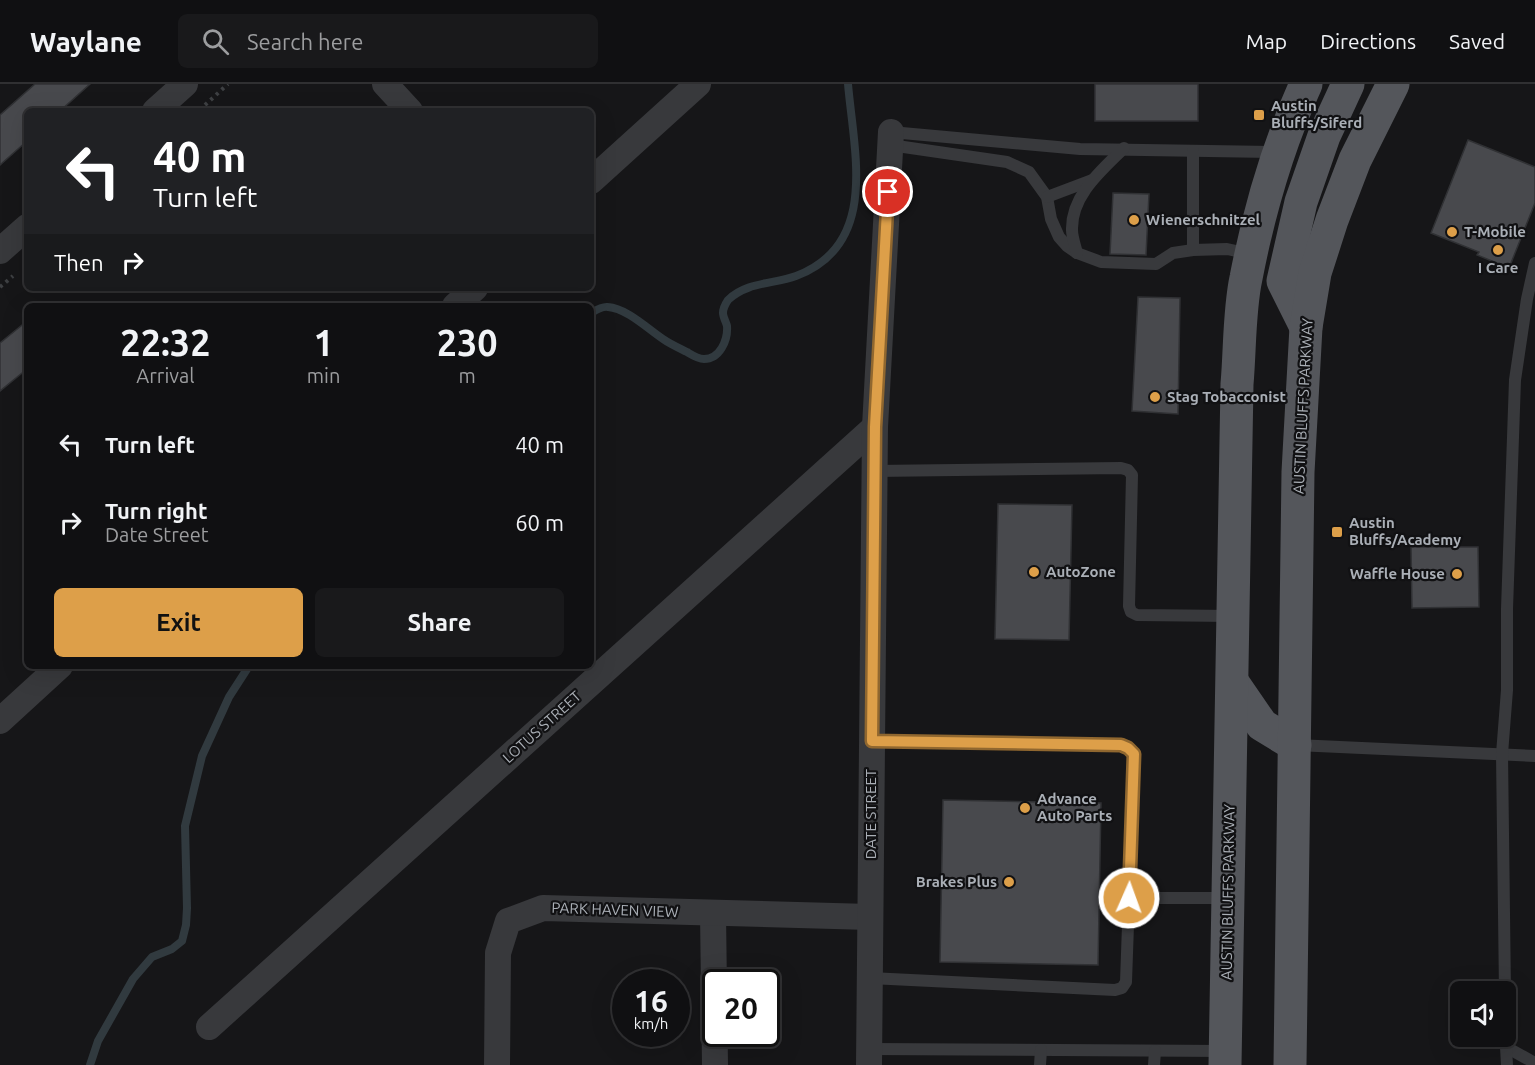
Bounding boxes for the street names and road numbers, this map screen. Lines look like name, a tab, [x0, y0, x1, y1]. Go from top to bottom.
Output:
street label: AUSTIN BLUFFS PARKWAY	[1289, 317, 1316, 494]
street label: LOTUS STREET	[499, 687, 585, 766]
street label: DATE STREET	[862, 768, 879, 859]
street label: AUSTIN BLUFFS PARKWAY	[1217, 803, 1238, 980]
street label: PARK HAVEN VIEW	[551, 899, 679, 920]

